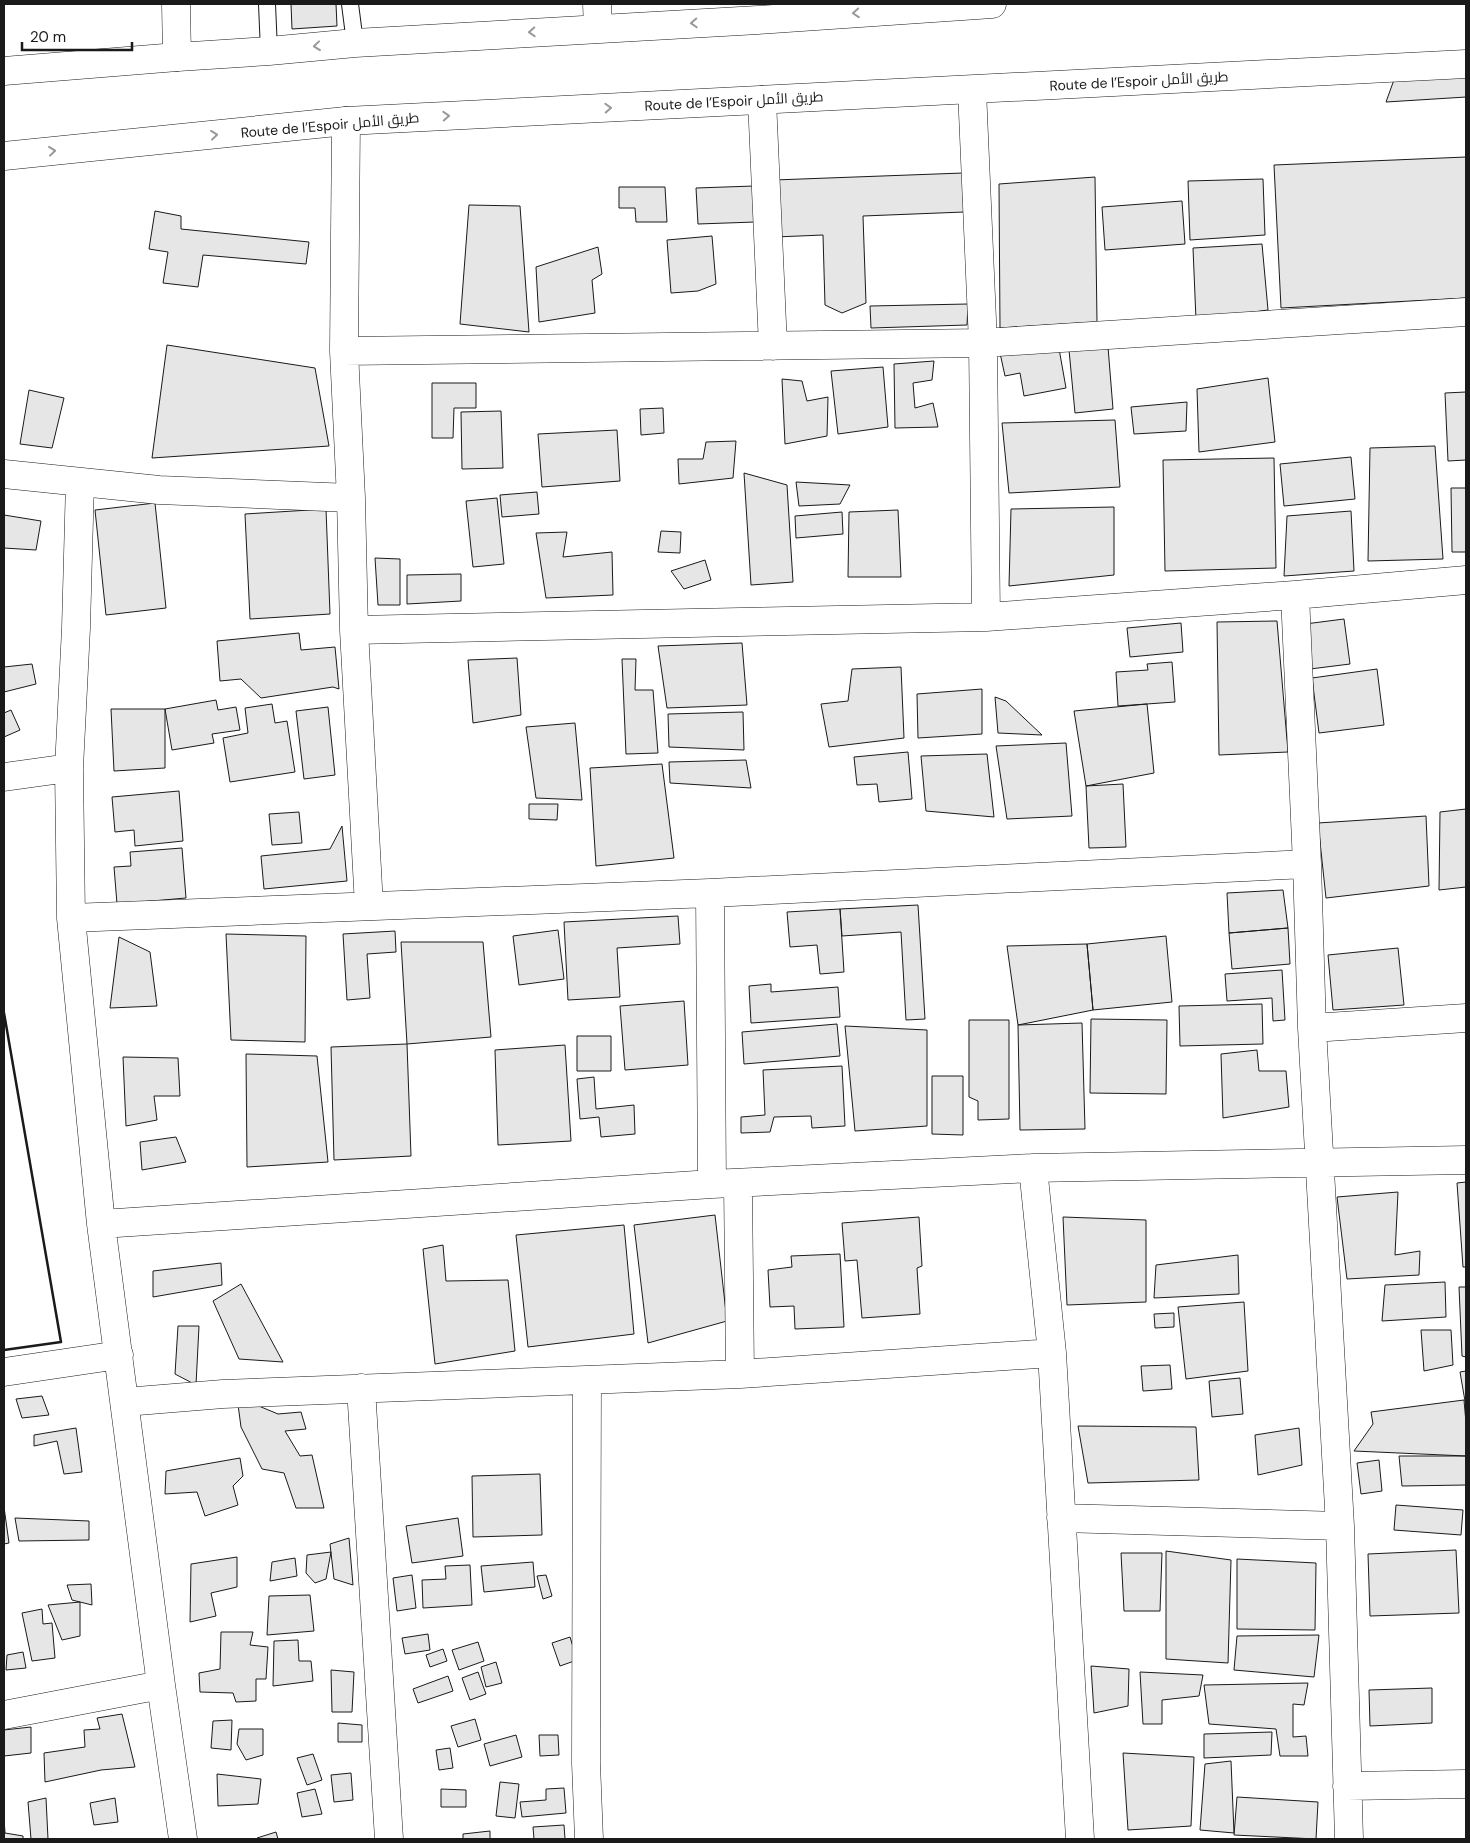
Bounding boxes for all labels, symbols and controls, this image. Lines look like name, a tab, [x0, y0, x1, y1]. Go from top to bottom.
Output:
one-way arrow	[852, 8, 860, 19]
one-way arrow	[690, 18, 698, 29]
scale bar	[22, 20, 132, 52]
text: 20 m	[30, 27, 66, 47]
one-way arrow	[527, 27, 535, 38]
one-way arrow	[313, 41, 321, 52]
street label: Route de l’Espoir طريق الأمل	[1049, 67, 1229, 95]
street label: Route de l’Espoir طريق الأمل	[644, 87, 824, 115]
one-way arrow	[604, 102, 612, 113]
street label: Route de l’Espoir طريق الأمل	[240, 108, 420, 142]
one-way arrow	[442, 111, 450, 122]
one-way arrow	[210, 130, 218, 141]
one-way arrow	[49, 146, 57, 157]

